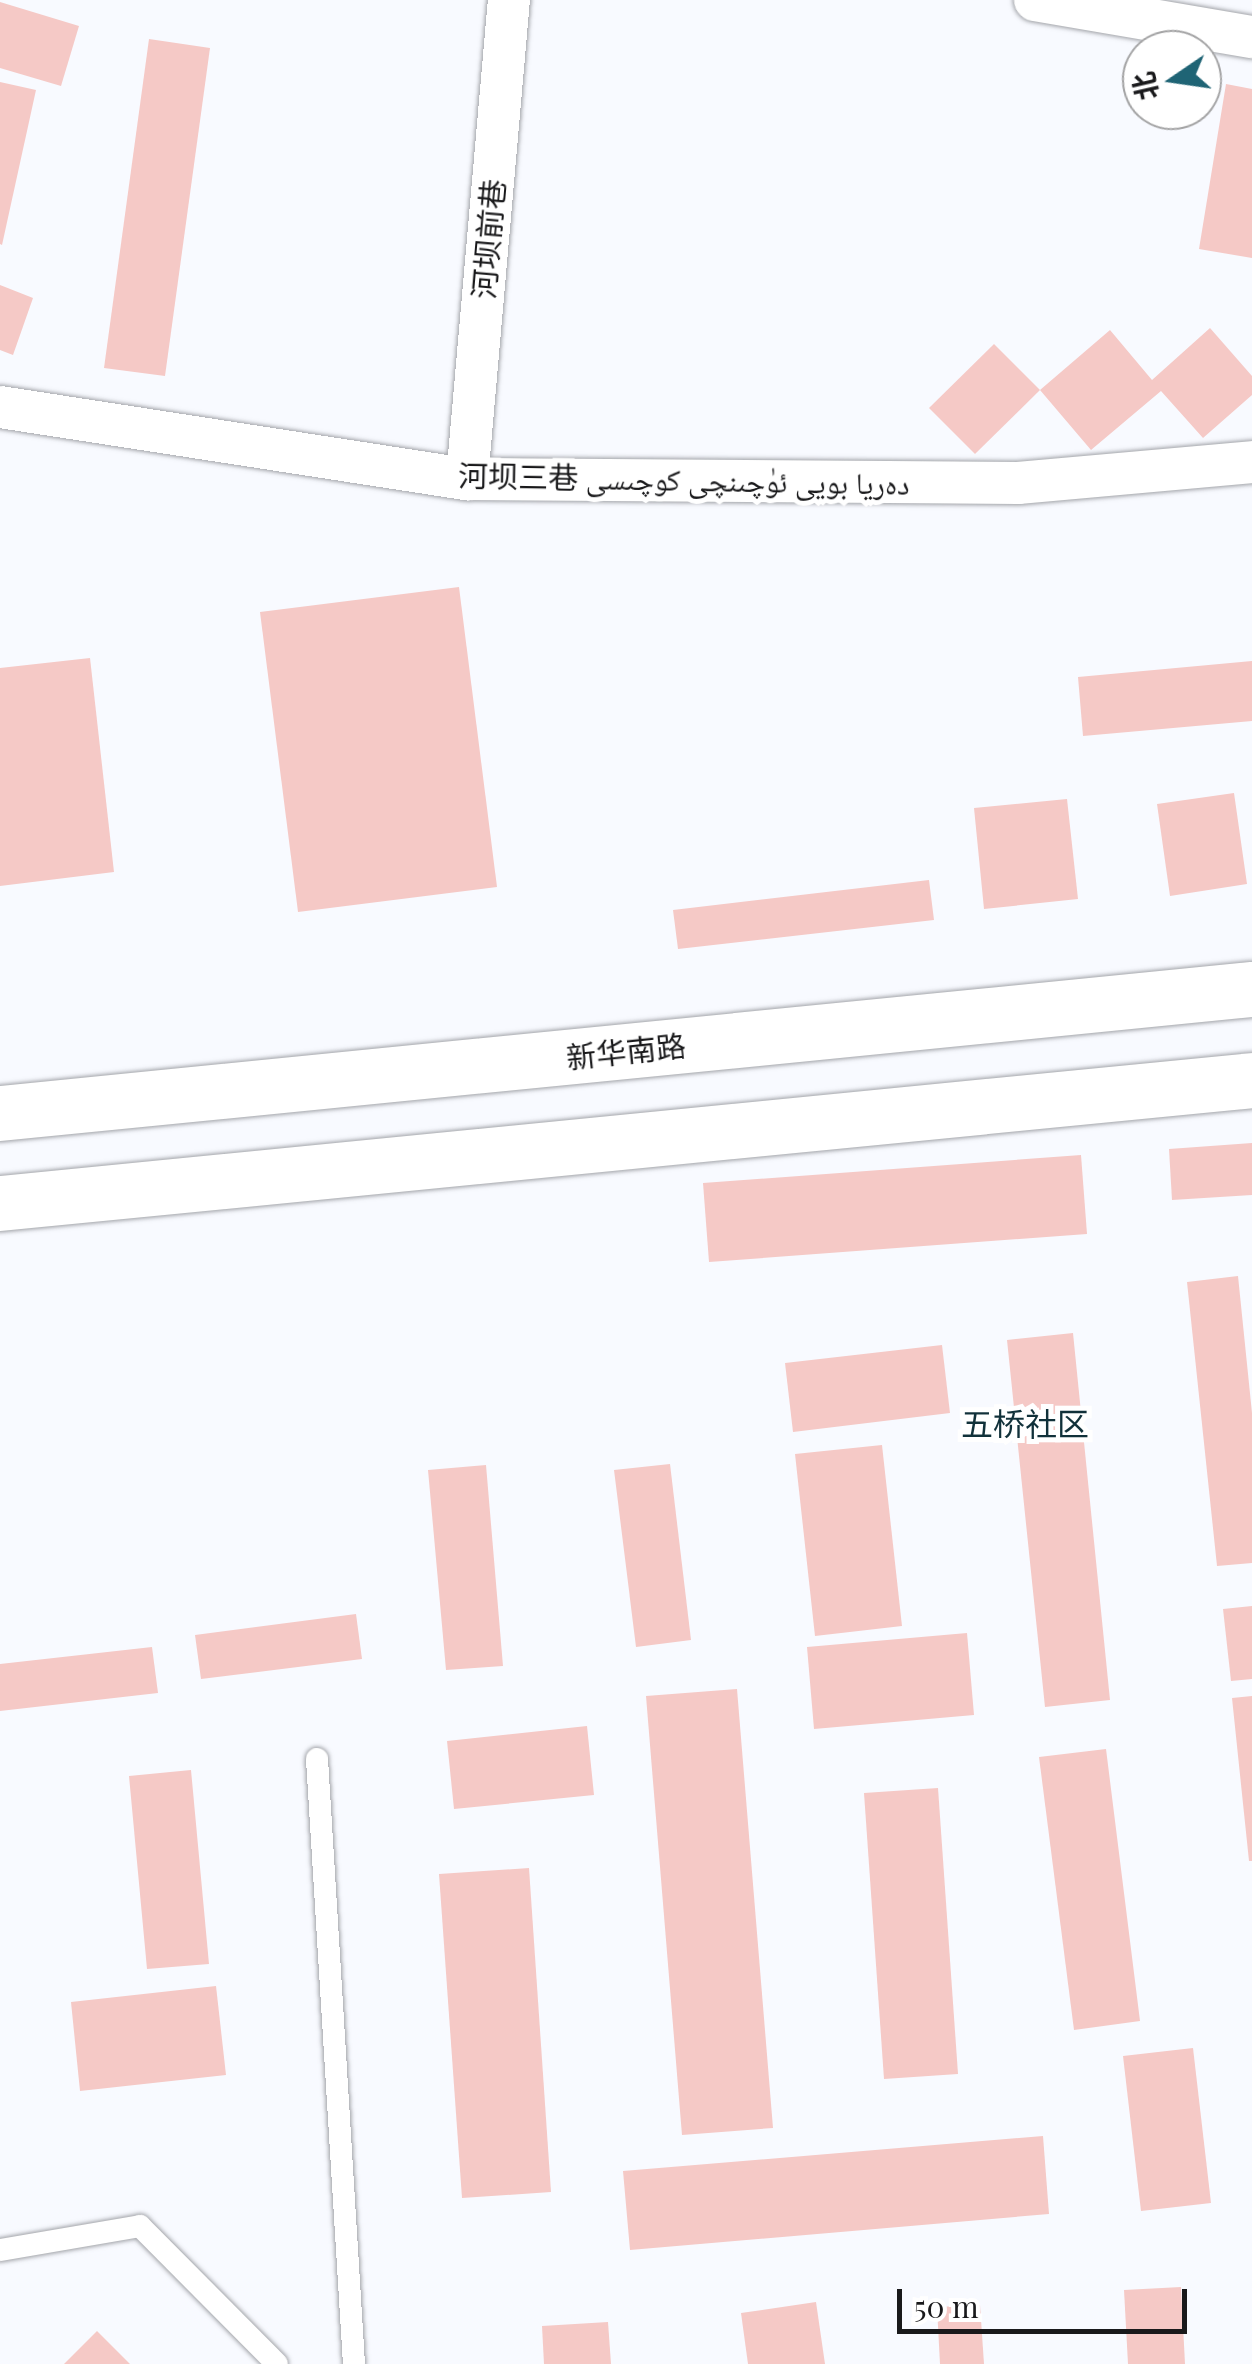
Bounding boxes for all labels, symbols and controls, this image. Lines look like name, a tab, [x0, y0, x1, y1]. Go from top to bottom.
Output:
north arrow	[1122, 30, 1222, 130]
text: 北	[1123, 69, 1165, 104]
street label: 河坝前巷	[465, 178, 511, 300]
street label: 河坝三巷 دەريا بويى ئۈچىنچى كوچىسى	[458, 457, 910, 501]
street label: 新华南路	[564, 1027, 688, 1075]
district label: 五桥社区	[961, 1404, 1089, 1442]
scale bar	[902, 2269, 1192, 2331]
text: 50 m	[914, 2286, 979, 2326]

